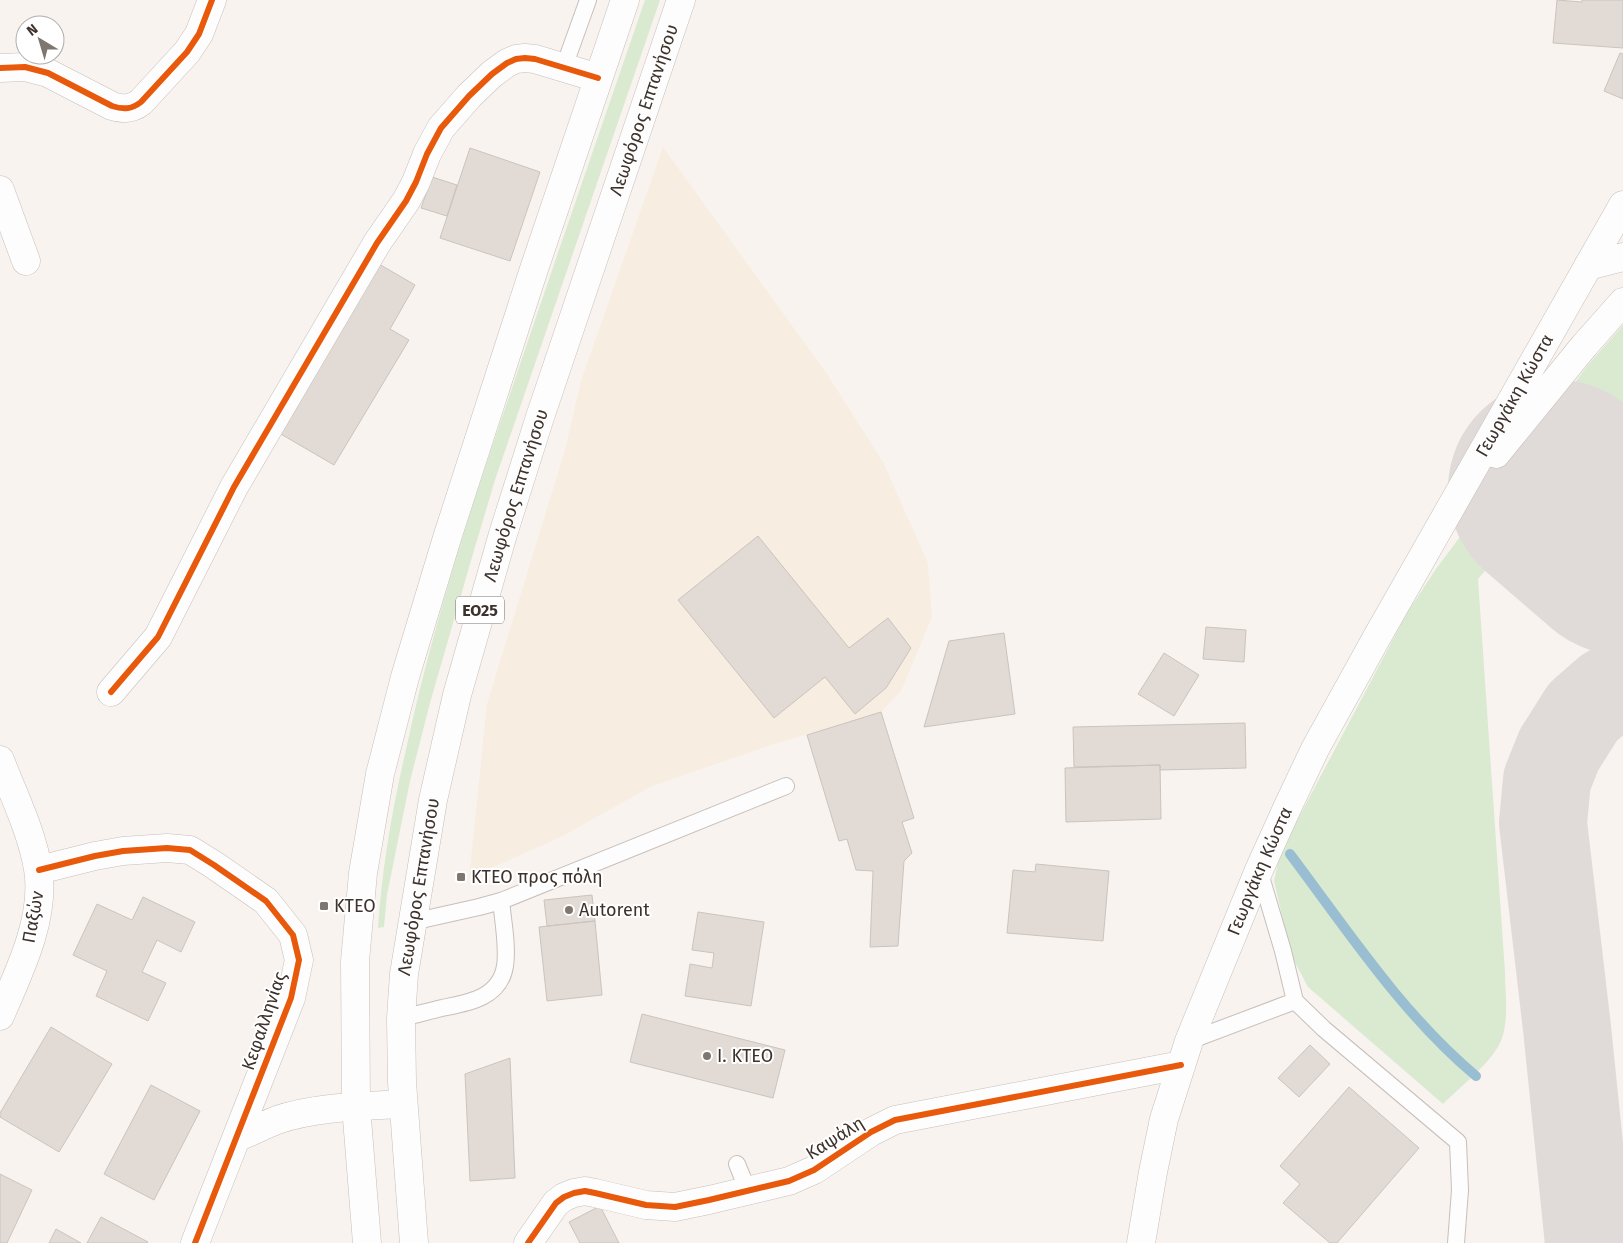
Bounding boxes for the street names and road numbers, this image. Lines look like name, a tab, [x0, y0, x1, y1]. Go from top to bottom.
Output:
street label: Λεωφόρος Επτανήσου	[605, 21, 683, 198]
street label: Γεωργάκη Κώστα	[1471, 330, 1558, 461]
street label: Λεωφόρος Επτανήσου	[479, 406, 553, 584]
road number: ΕΟ25	[456, 596, 504, 624]
street label: Λεωφόρος Επτανήσου	[393, 796, 444, 977]
street label: Γεωργάκη Κώστα	[1222, 804, 1297, 939]
street label: Παξών	[18, 889, 48, 945]
street label: Κεφαλληνίας	[237, 968, 291, 1073]
street label: Καψάλη	[802, 1112, 868, 1164]

